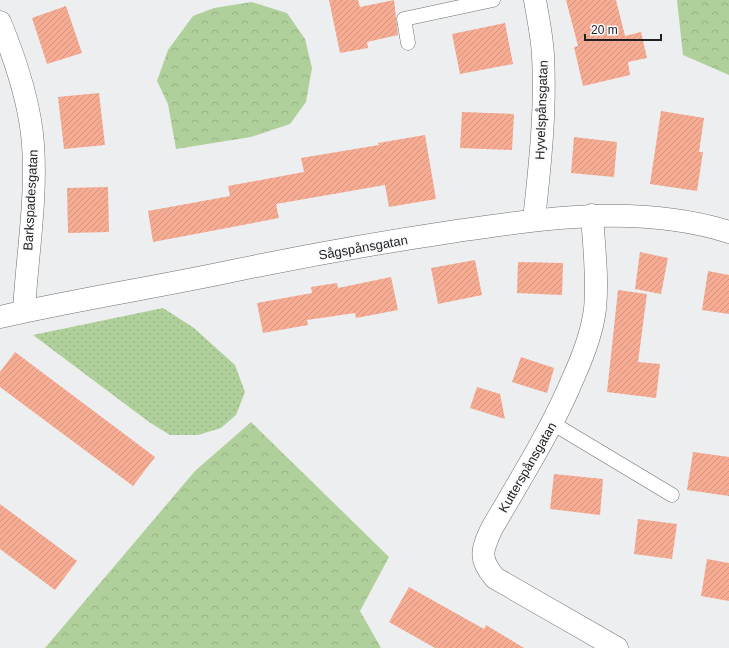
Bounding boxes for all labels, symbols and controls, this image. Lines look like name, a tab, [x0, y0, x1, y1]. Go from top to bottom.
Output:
scale bar	[585, 16, 661, 42]
text: 20 m	[591, 23, 618, 37]
street label: Hyvelspånsgatan	[532, 60, 551, 160]
street label: Barkspadesgatan	[20, 149, 41, 251]
street label: Sågspånsgatan	[317, 232, 409, 263]
street label: Kutterspånsgatan	[495, 419, 559, 515]

